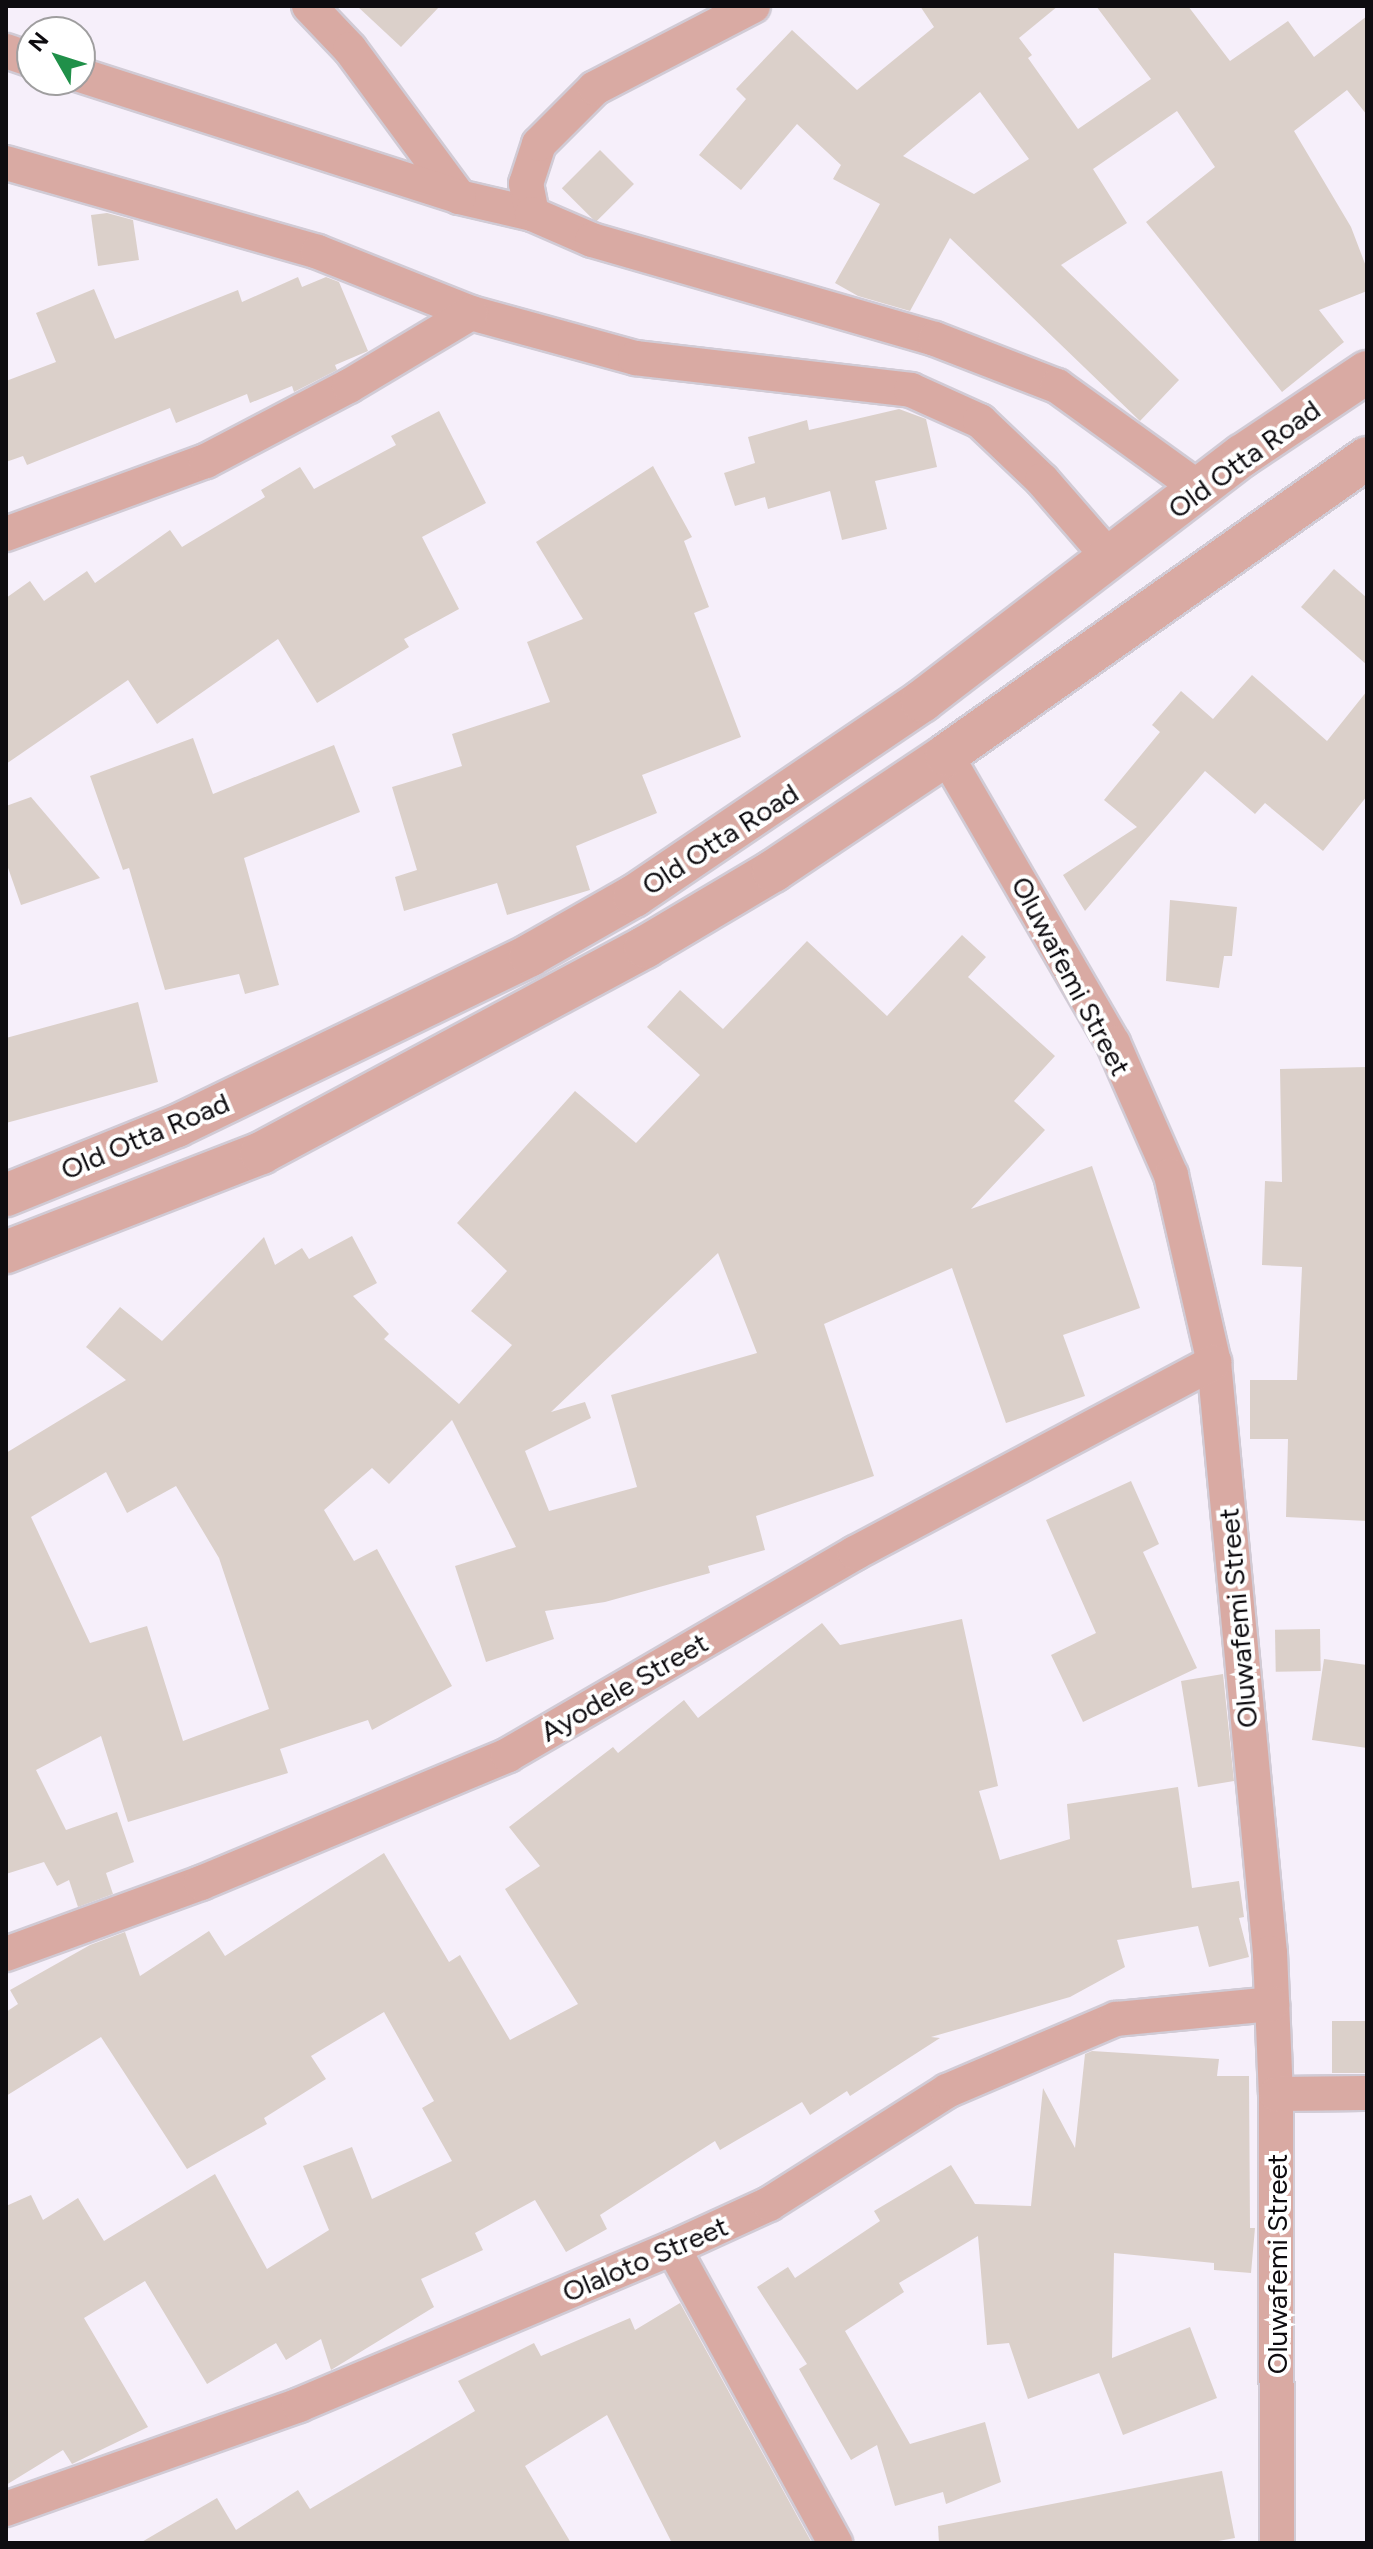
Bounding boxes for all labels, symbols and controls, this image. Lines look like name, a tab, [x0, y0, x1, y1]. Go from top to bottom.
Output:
north arrow	[16, 16, 96, 96]
text: N	[23, 27, 54, 57]
street label: Old Otta Road	[1161, 393, 1327, 525]
street label: Old Otta Road	[635, 776, 805, 902]
street label: Oluwafemi Street	[1004, 871, 1138, 1081]
street label: Old Otta Road	[56, 1085, 234, 1187]
street label: Oluwafemi Street	[1212, 1507, 1264, 1729]
street label: Ayodele Street	[534, 1626, 714, 1748]
street label: Oluwafemi Street	[1260, 2154, 1294, 2374]
street label: Olaloto Street	[557, 2209, 733, 2309]

